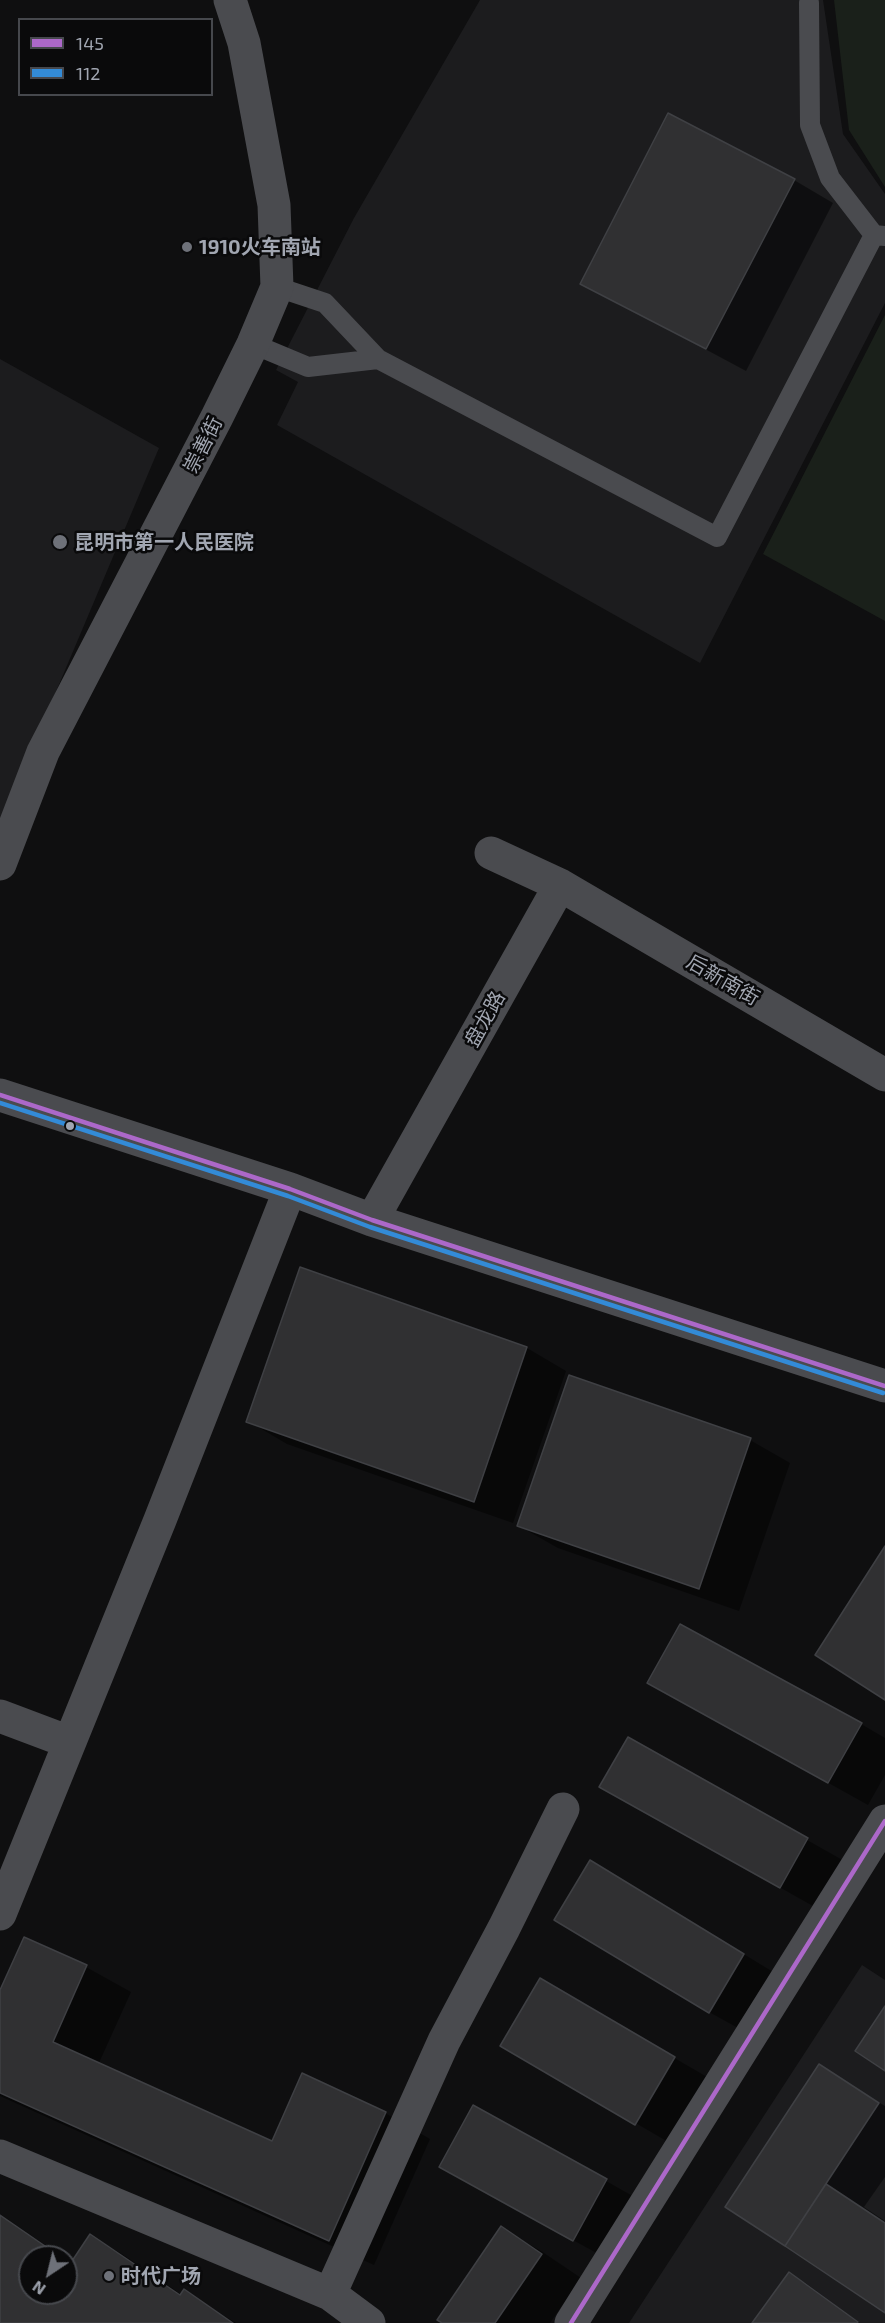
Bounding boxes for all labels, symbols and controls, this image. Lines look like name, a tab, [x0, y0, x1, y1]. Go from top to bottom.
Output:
legend	[18, 18, 213, 96]
text: 145	[76, 32, 104, 54]
text: 112	[76, 62, 100, 84]
place label: 1910火车南站	[199, 235, 321, 259]
marker: 1910火车南站	[180, 240, 194, 254]
street label: 崇善街	[179, 413, 227, 477]
place label: 昆明市第一人民医院	[74, 530, 254, 554]
marker: 昆明市第一人民医院	[51, 533, 69, 551]
street label: 后新南街	[682, 950, 764, 1010]
street label: 盘龙路	[460, 987, 510, 1051]
unlabelled marker	[64, 1120, 76, 1132]
north arrow	[18, 2245, 78, 2305]
place label: 时代广场	[121, 2264, 201, 2288]
marker: 时代广场	[102, 2269, 116, 2283]
text: N	[28, 2277, 49, 2300]

